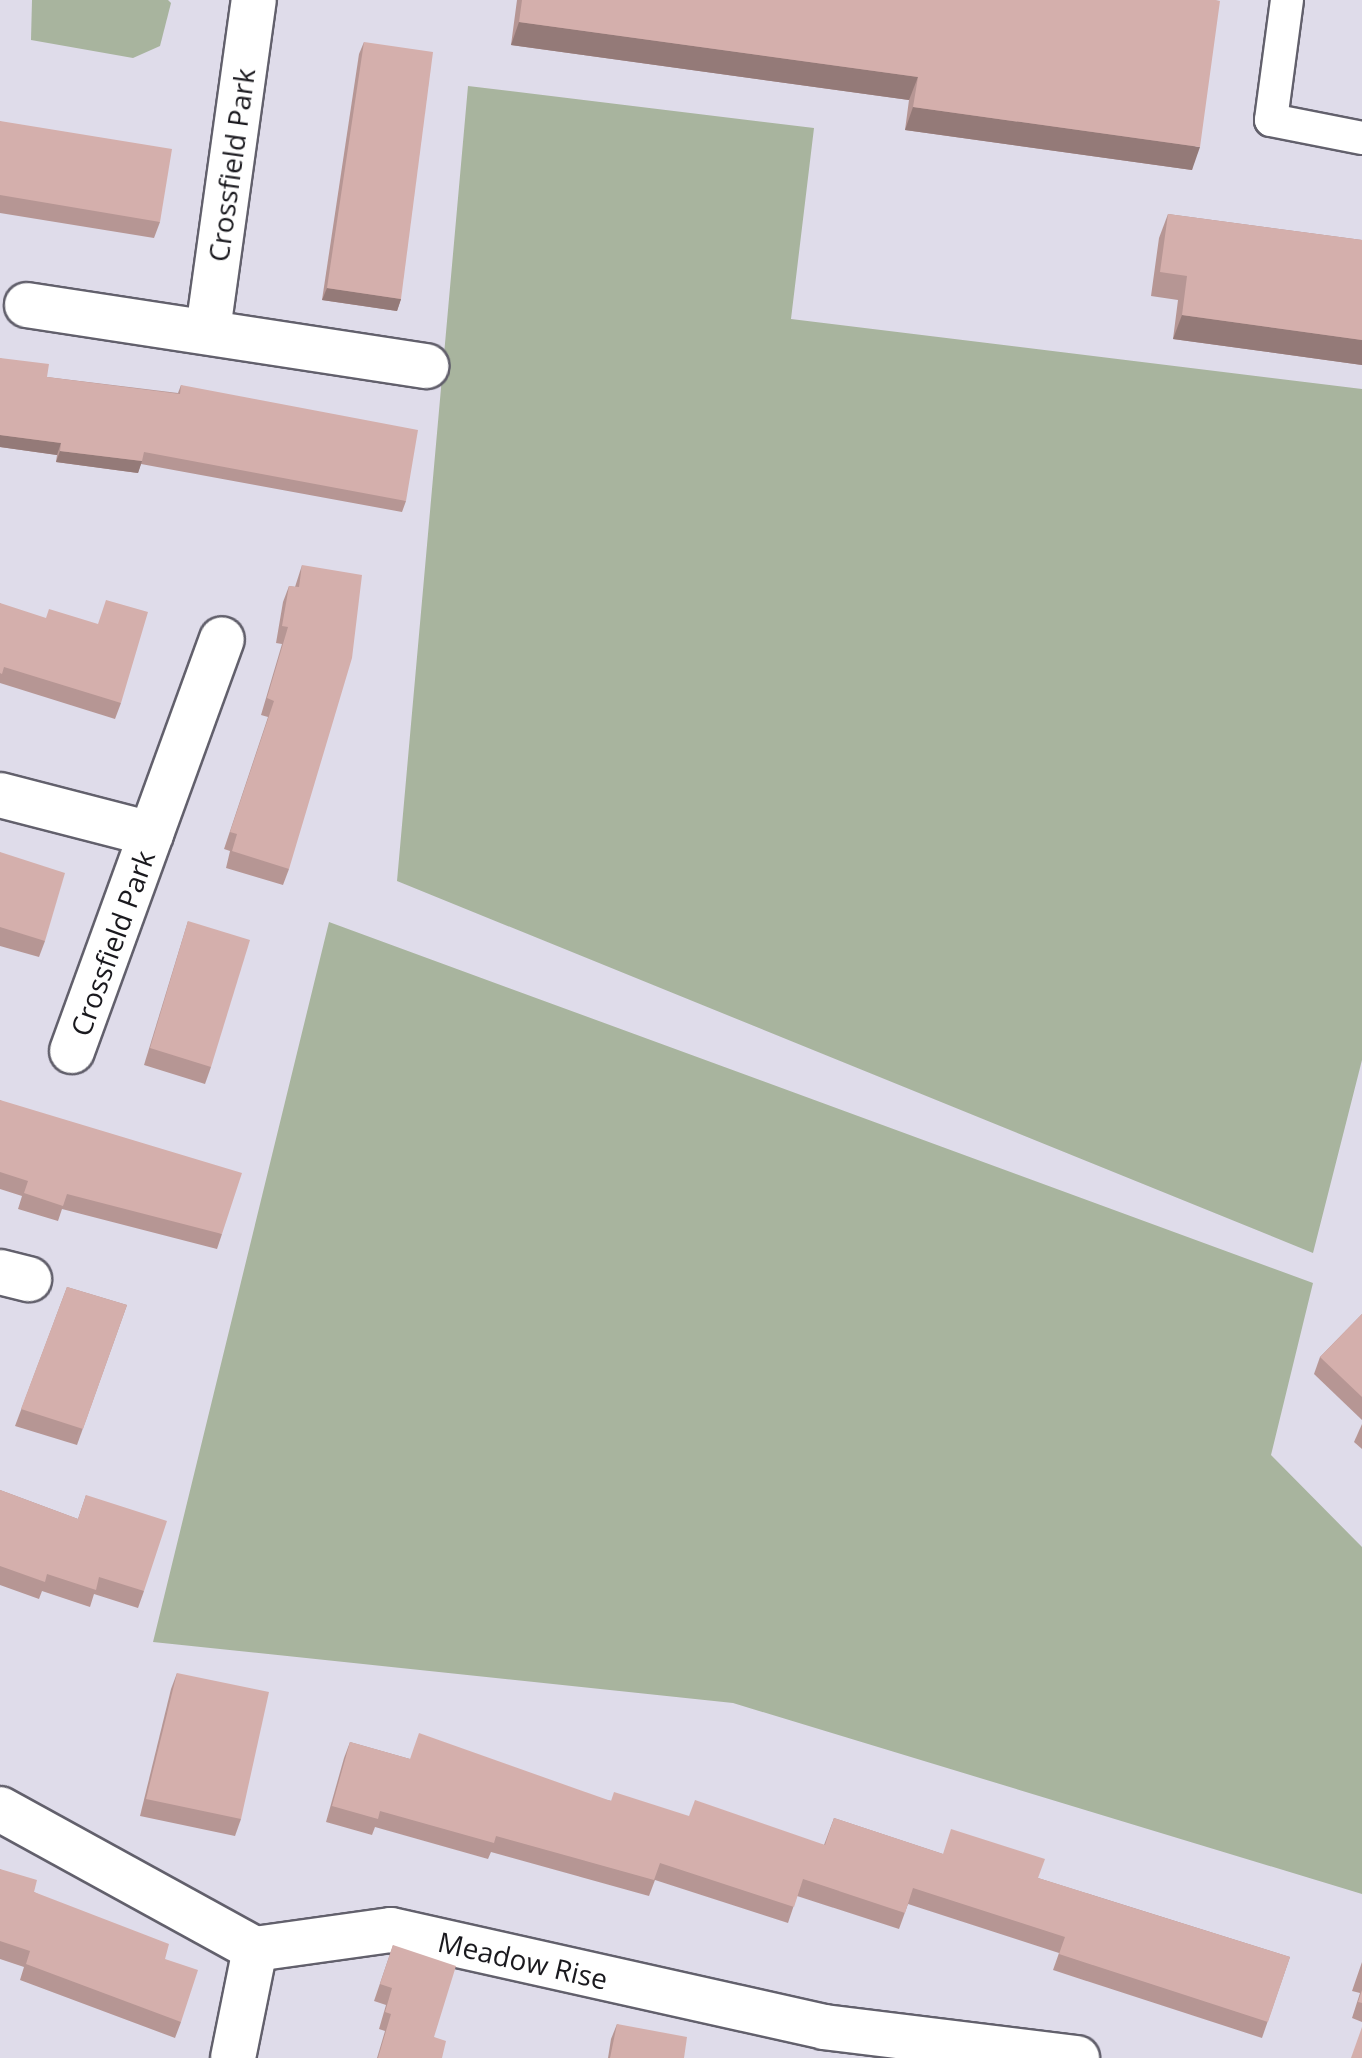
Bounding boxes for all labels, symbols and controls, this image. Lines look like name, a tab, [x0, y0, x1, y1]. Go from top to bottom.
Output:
street label: Crossfield Park	[201, 66, 261, 264]
street label: Crossfield Park	[63, 846, 161, 1040]
street label: Meadow Rise	[435, 1924, 611, 1996]

